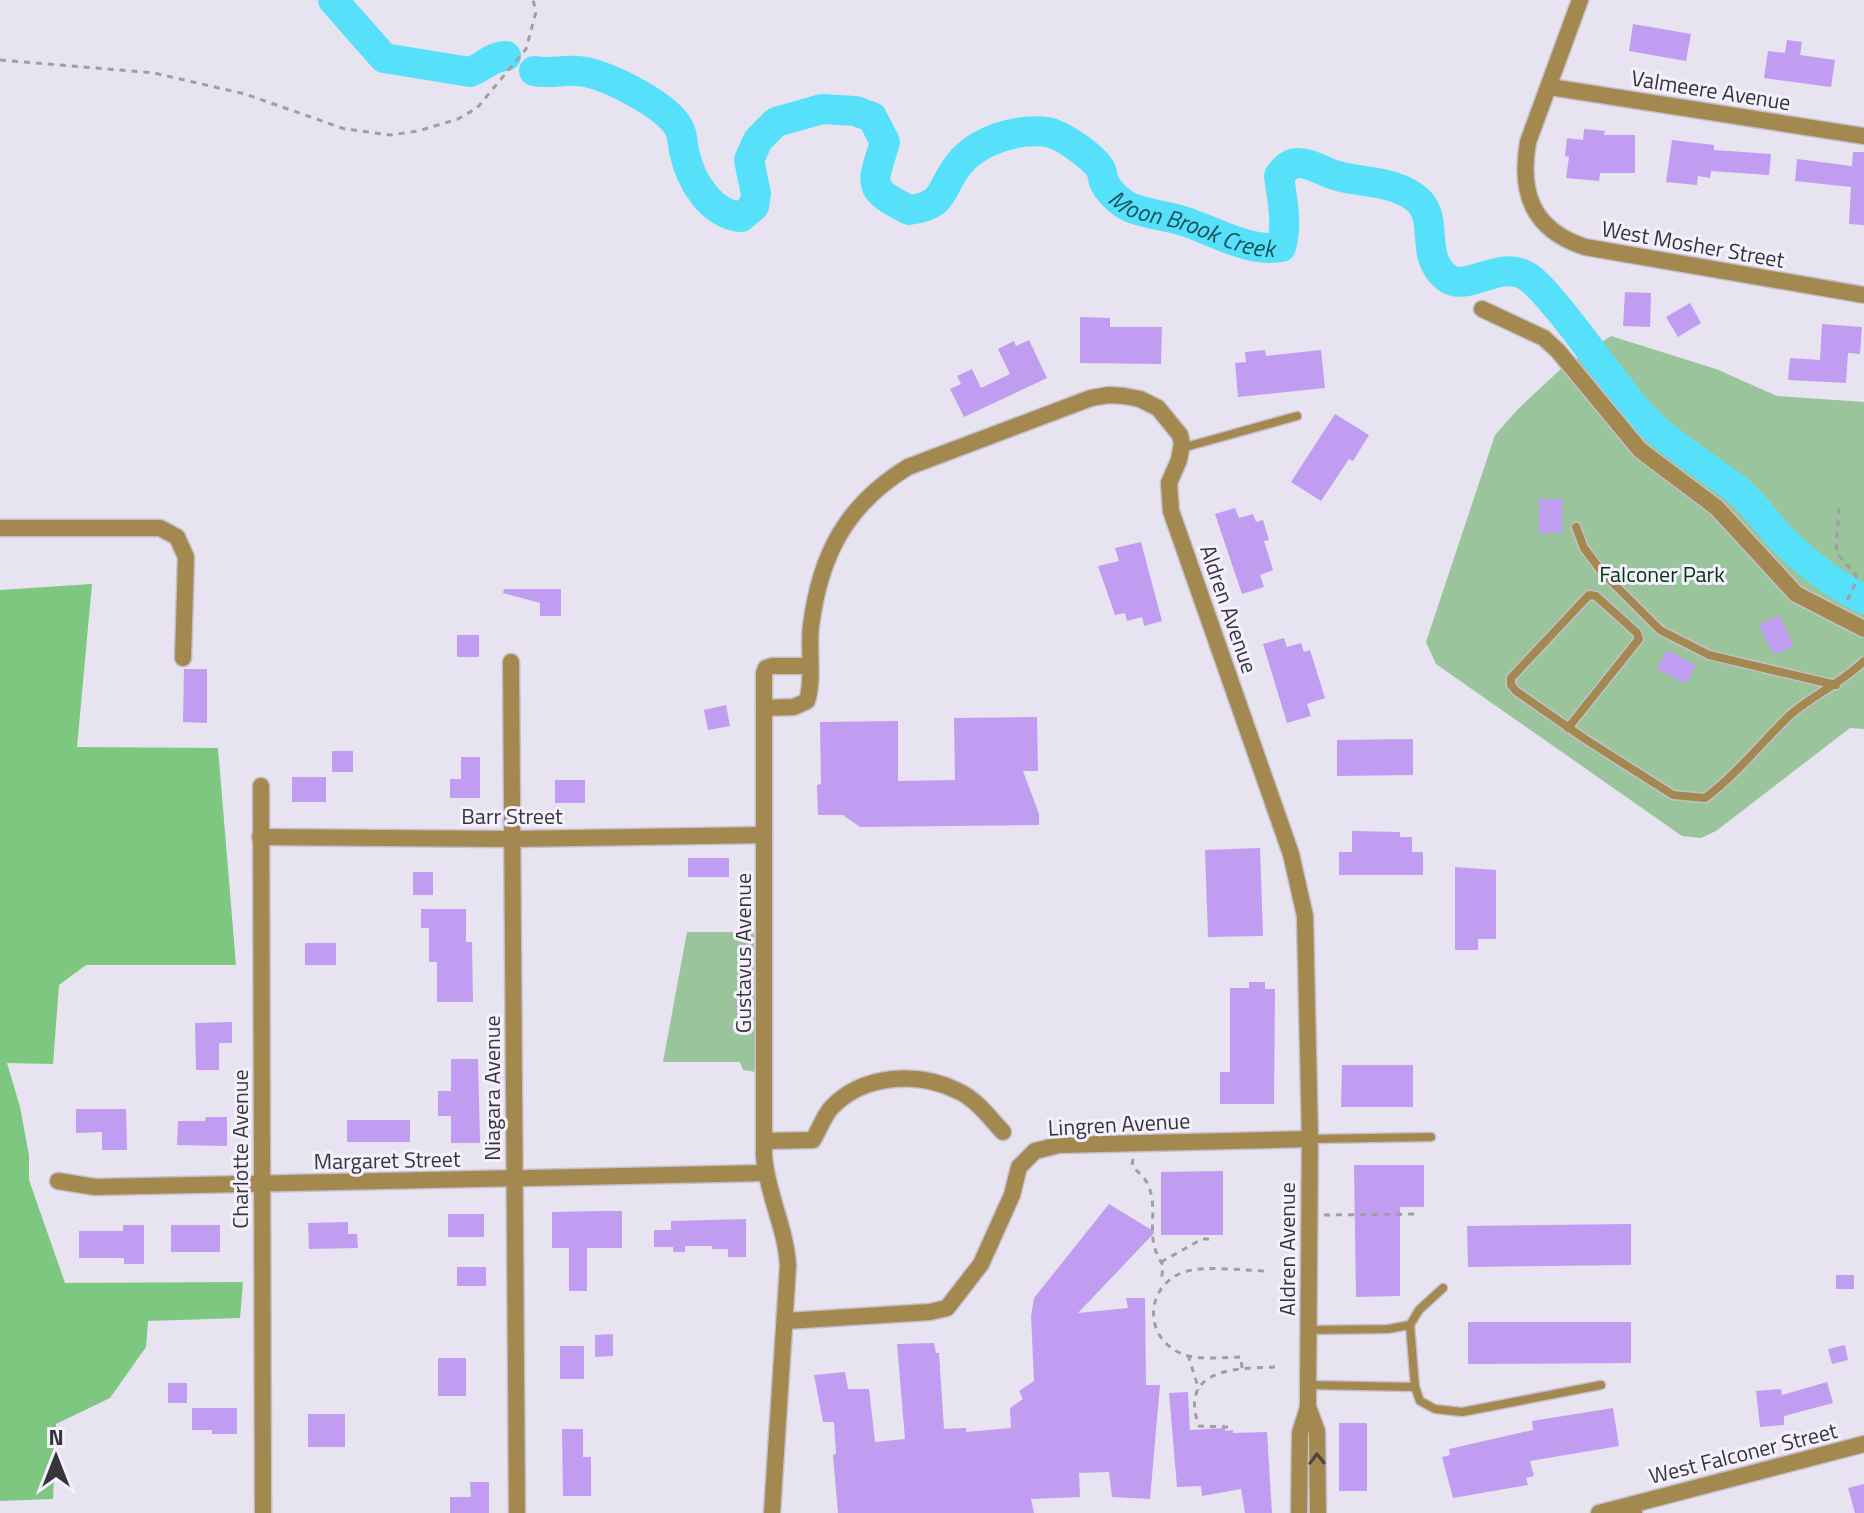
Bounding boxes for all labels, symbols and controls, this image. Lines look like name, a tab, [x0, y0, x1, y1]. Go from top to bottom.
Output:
street label: Valmeere Avenue	[1629, 61, 1793, 119]
water label: Moon Brook Creek	[1101, 181, 1278, 266]
street label: West Mosher Street	[1599, 211, 1787, 277]
street label: Aldren Avenue	[1191, 540, 1267, 678]
park label: Falconer Park	[1599, 557, 1725, 591]
street label: Barr Street	[461, 799, 563, 833]
street label: Gustavus Avenue	[726, 873, 760, 1033]
street label: Niagara Avenue	[475, 1015, 509, 1161]
street label: Charlotte Avenue	[223, 1069, 257, 1229]
street label: Lingren Avenue	[1047, 1103, 1191, 1145]
street label: Margaret Street	[313, 1142, 461, 1178]
street label: Aldren Avenue	[1270, 1182, 1304, 1316]
street label: West Falconer Street	[1645, 1413, 1841, 1493]
north arrow	[16, 1417, 96, 1497]
text: N	[48, 1420, 64, 1454]
one-way arrow	[1308, 1452, 1326, 1465]

